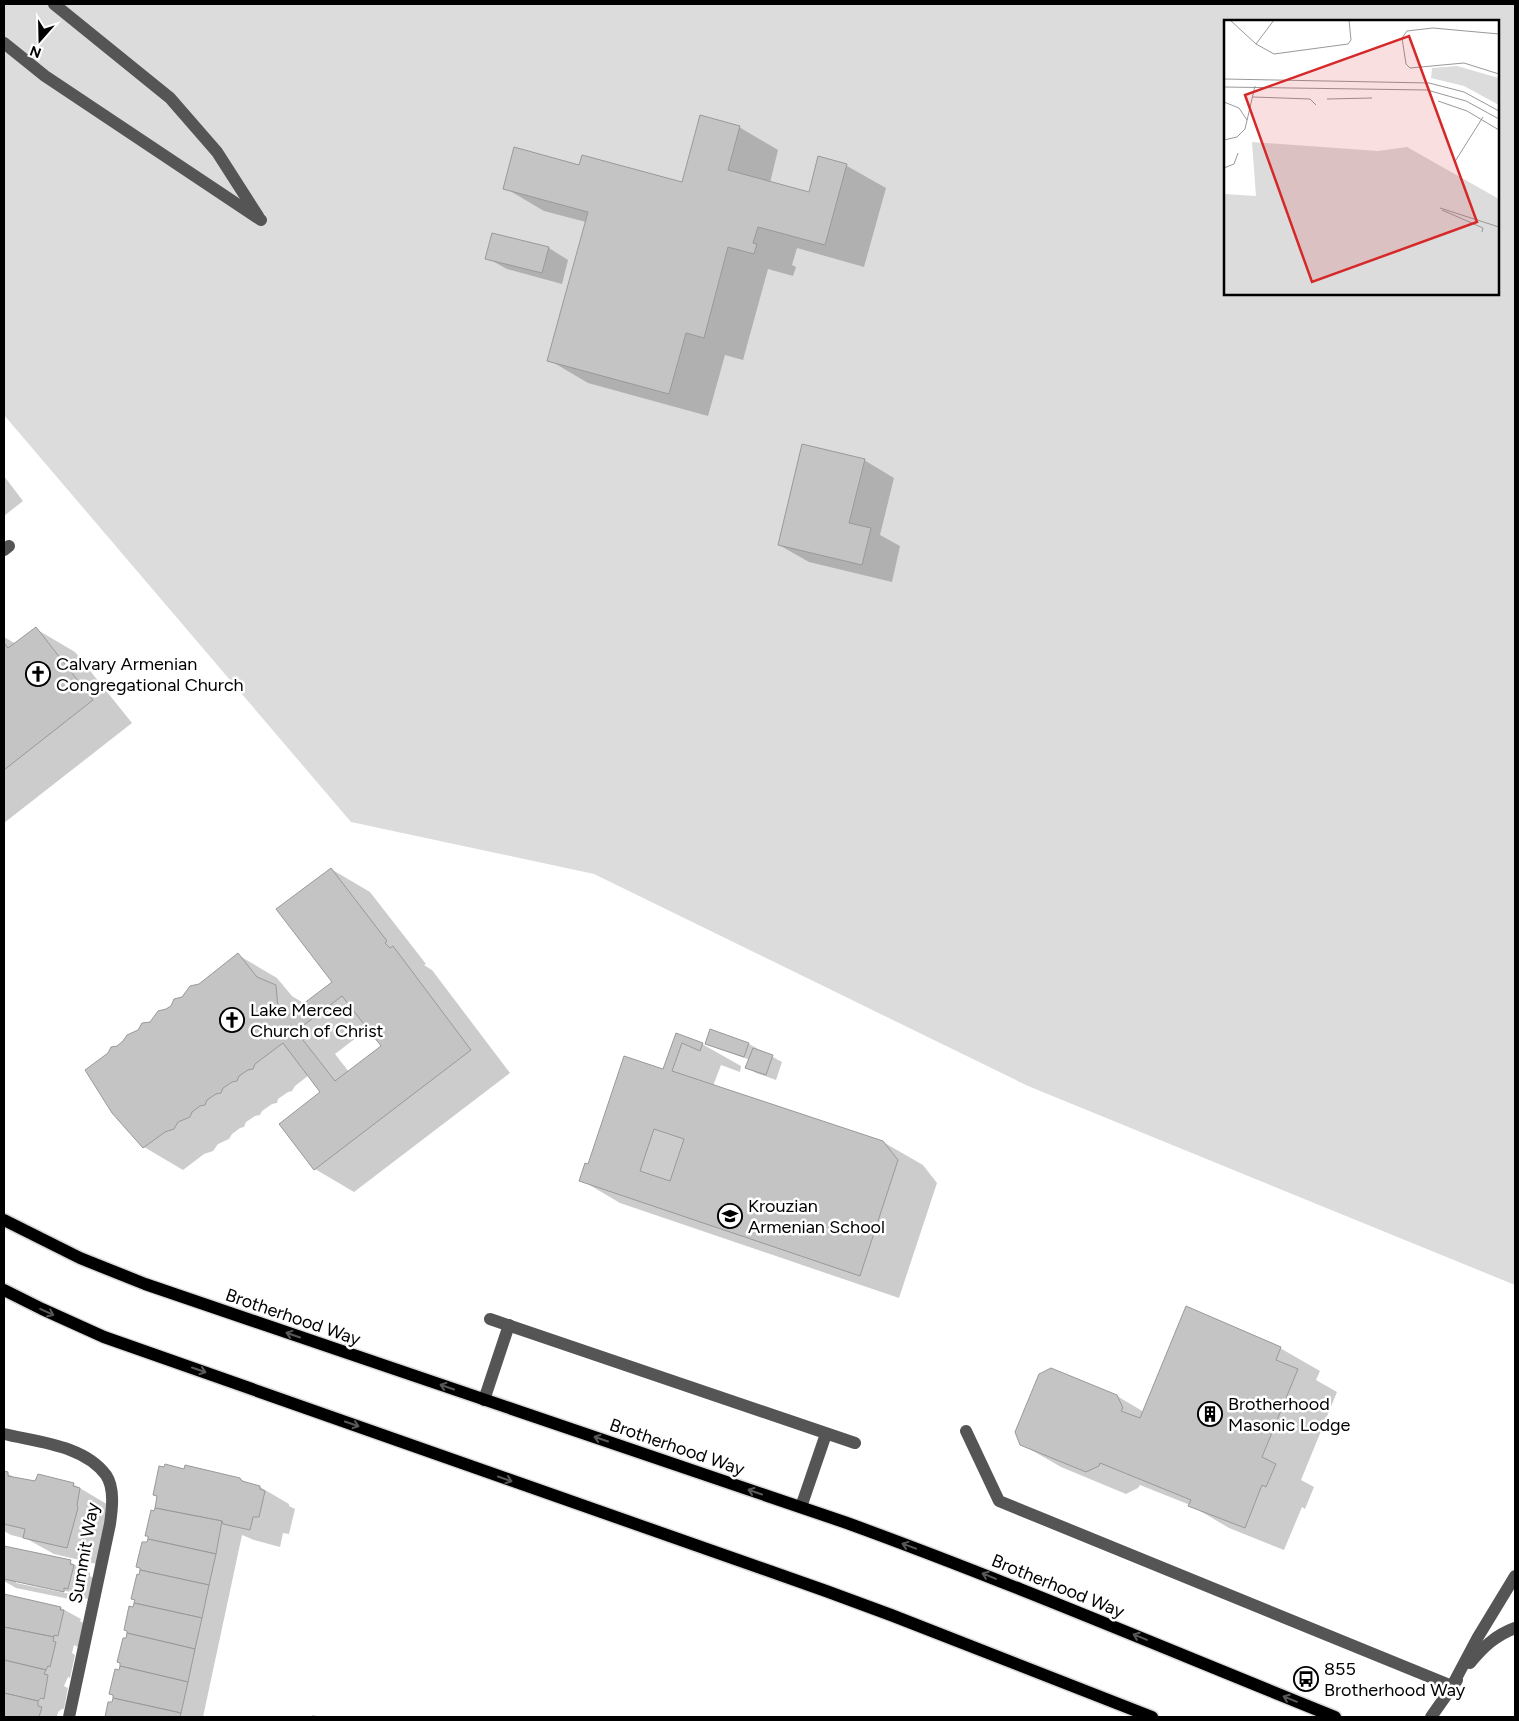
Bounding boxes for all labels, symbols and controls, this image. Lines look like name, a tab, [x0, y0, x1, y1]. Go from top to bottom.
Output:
north arrow	[15, 15, 65, 65]
inset map	[1224, 20, 1499, 295]
text: N	[28, 42, 44, 62]
place label: Calvary Armenian Congregational Church	[56, 653, 244, 696]
church icon: Calvary Armenian Congregational Church	[25, 661, 51, 687]
place label: Lake Merced Church of Christ	[250, 999, 384, 1042]
church icon: Lake Merced Church of Christ	[219, 1007, 245, 1033]
place label: Krouzian Armenian School	[748, 1195, 885, 1238]
school or university icon: Krouzian Armenian School	[717, 1203, 743, 1229]
street label: Brotherhood Way	[223, 1284, 364, 1351]
one-way arrow	[39, 1307, 54, 1317]
one-way arrow	[286, 1330, 301, 1339]
one-way arrow	[191, 1366, 206, 1375]
one-way arrow	[440, 1382, 455, 1391]
place label: Brotherhood Masonic Lodge	[1228, 1393, 1351, 1436]
building icon: Brotherhood Masonic Lodge	[1197, 1401, 1223, 1427]
street label: Brotherhood Way	[607, 1414, 748, 1481]
one-way arrow	[344, 1420, 360, 1430]
one-way arrow	[593, 1434, 609, 1444]
one-way arrow	[497, 1475, 513, 1484]
one-way arrow	[747, 1486, 763, 1496]
street label: Summit Way	[64, 1500, 104, 1605]
one-way arrow	[902, 1541, 918, 1550]
street label: Brotherhood Way	[988, 1549, 1128, 1623]
one-way arrow	[982, 1571, 997, 1581]
one-way arrow	[1133, 1632, 1148, 1642]
place label: 855 Brotherhood Way	[1324, 1658, 1466, 1701]
bus stop icon: 855 Brotherhood Way	[1293, 1666, 1319, 1692]
one-way arrow	[1283, 1694, 1298, 1703]

